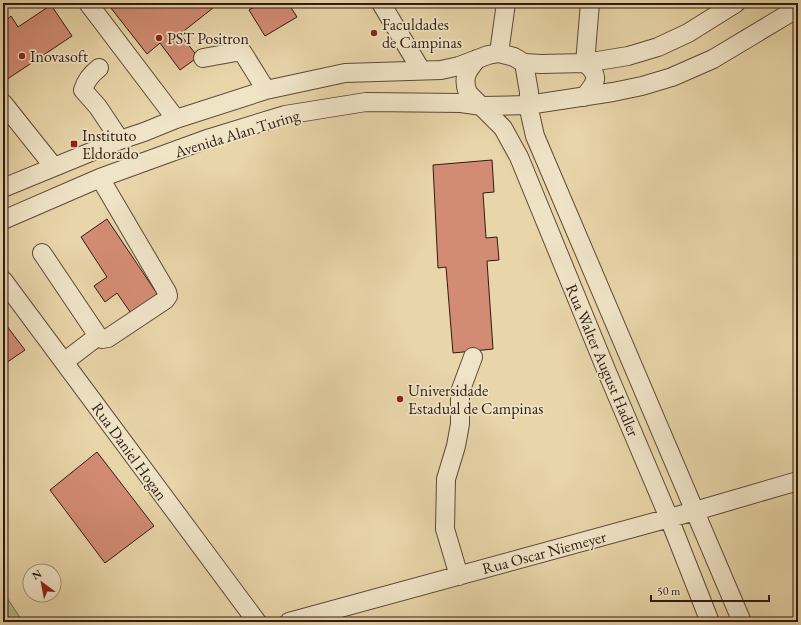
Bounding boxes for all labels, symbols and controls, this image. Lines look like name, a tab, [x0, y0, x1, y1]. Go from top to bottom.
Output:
place label: Faculdades de Campinas	[382, 14, 462, 53]
place label: PST Positron	[167, 28, 250, 49]
marker: Faculdades de Campinas	[369, 28, 379, 38]
marker: PST Positron	[154, 33, 164, 43]
place label: Inovasoft	[30, 46, 88, 67]
marker: Inovasoft	[17, 51, 27, 61]
street label: Avenida Alan Turing	[171, 104, 303, 163]
place label: Instituto Eldorado	[82, 125, 139, 164]
marker: Instituto Eldorado	[69, 139, 79, 149]
street label: Rua Walter August Hadler	[561, 281, 644, 440]
place label: Universidade Estadual de Campinas	[408, 380, 544, 419]
marker: Universidade Estadual de Campinas	[395, 394, 405, 404]
street label: Rua Daniel Hogan	[87, 398, 173, 505]
street label: Rua Oscar Niemeyer	[480, 526, 609, 579]
north arrow	[22, 563, 62, 603]
text: N	[29, 566, 44, 583]
scale bar	[651, 577, 769, 603]
text: 50 m	[657, 583, 681, 599]

